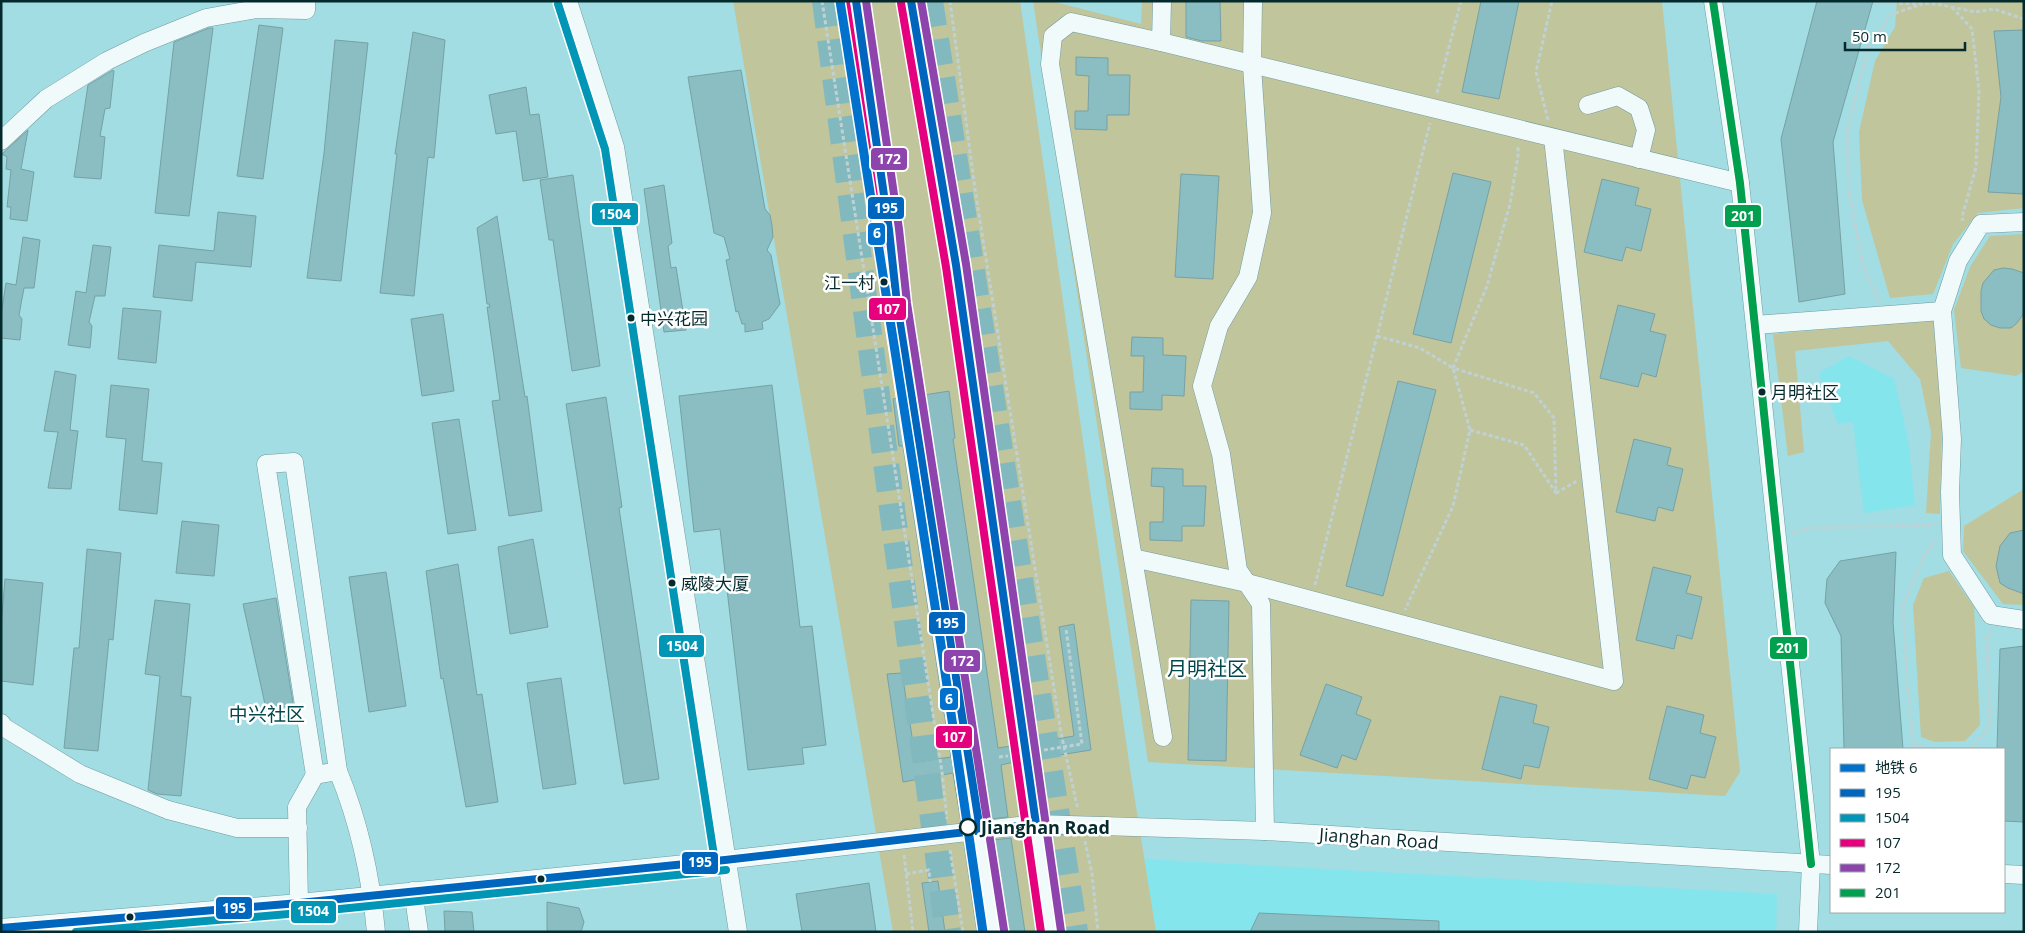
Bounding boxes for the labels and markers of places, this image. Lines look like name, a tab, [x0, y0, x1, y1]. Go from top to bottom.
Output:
place label: 江一村	[824, 271, 875, 294]
marker: 江一村	[879, 277, 889, 287]
place label: 中兴花园	[640, 307, 708, 330]
marker: 中兴花园	[626, 313, 636, 323]
place label: 月明社区	[1771, 381, 1839, 404]
marker: 月明社区	[1757, 387, 1767, 397]
place label: 威陵大厦	[681, 572, 749, 595]
marker: 威陵大厦	[667, 578, 677, 588]
place label: Jianghan Road	[979, 815, 1110, 839]
marker: Jianghan Road	[959, 818, 977, 836]
unlabelled marker	[536, 874, 546, 884]
unlabelled marker	[125, 912, 135, 922]

